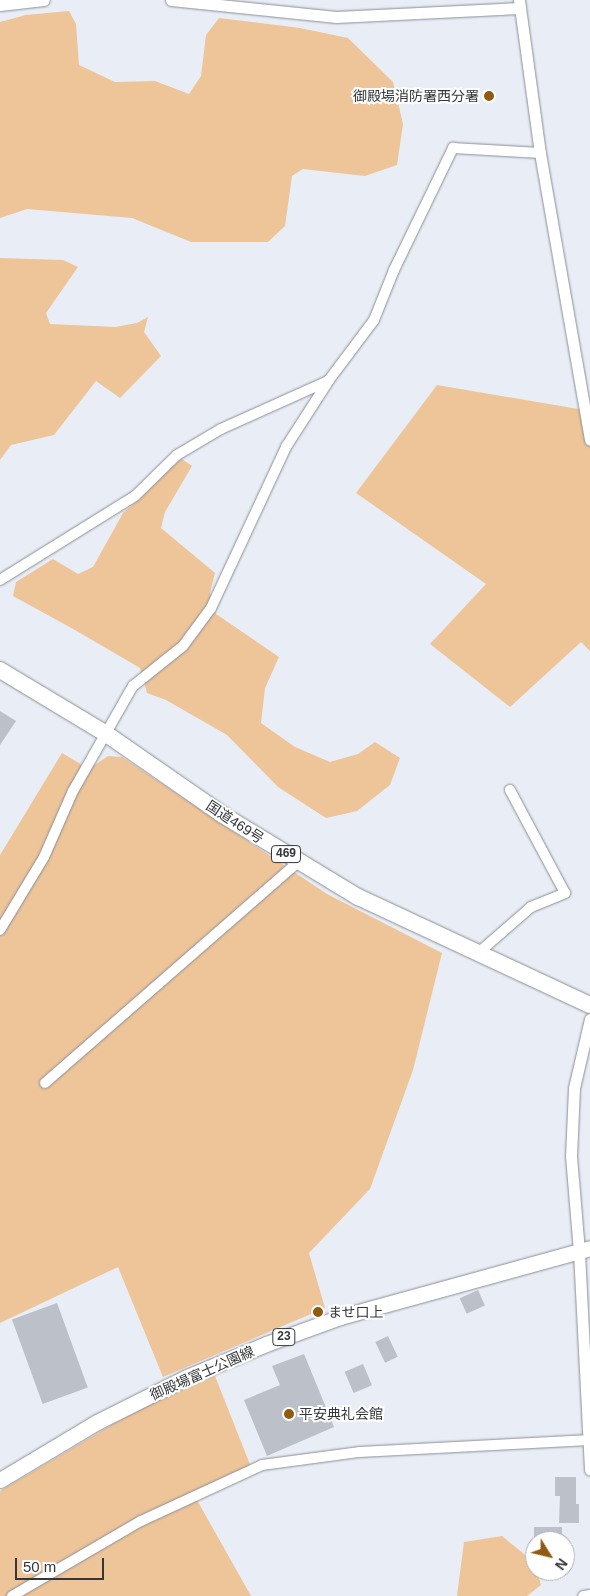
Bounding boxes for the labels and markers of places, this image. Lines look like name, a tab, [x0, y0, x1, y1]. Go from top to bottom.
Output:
place label: 御殿場消防署西分署	[353, 88, 479, 104]
marker: 御殿場消防署西分署	[483, 90, 495, 102]
place label: ませ口上	[328, 1304, 384, 1320]
marker: ませ口上	[312, 1306, 324, 1318]
place label: 平安典礼会館	[299, 1406, 383, 1422]
marker: 平安典礼会館	[283, 1408, 295, 1420]

